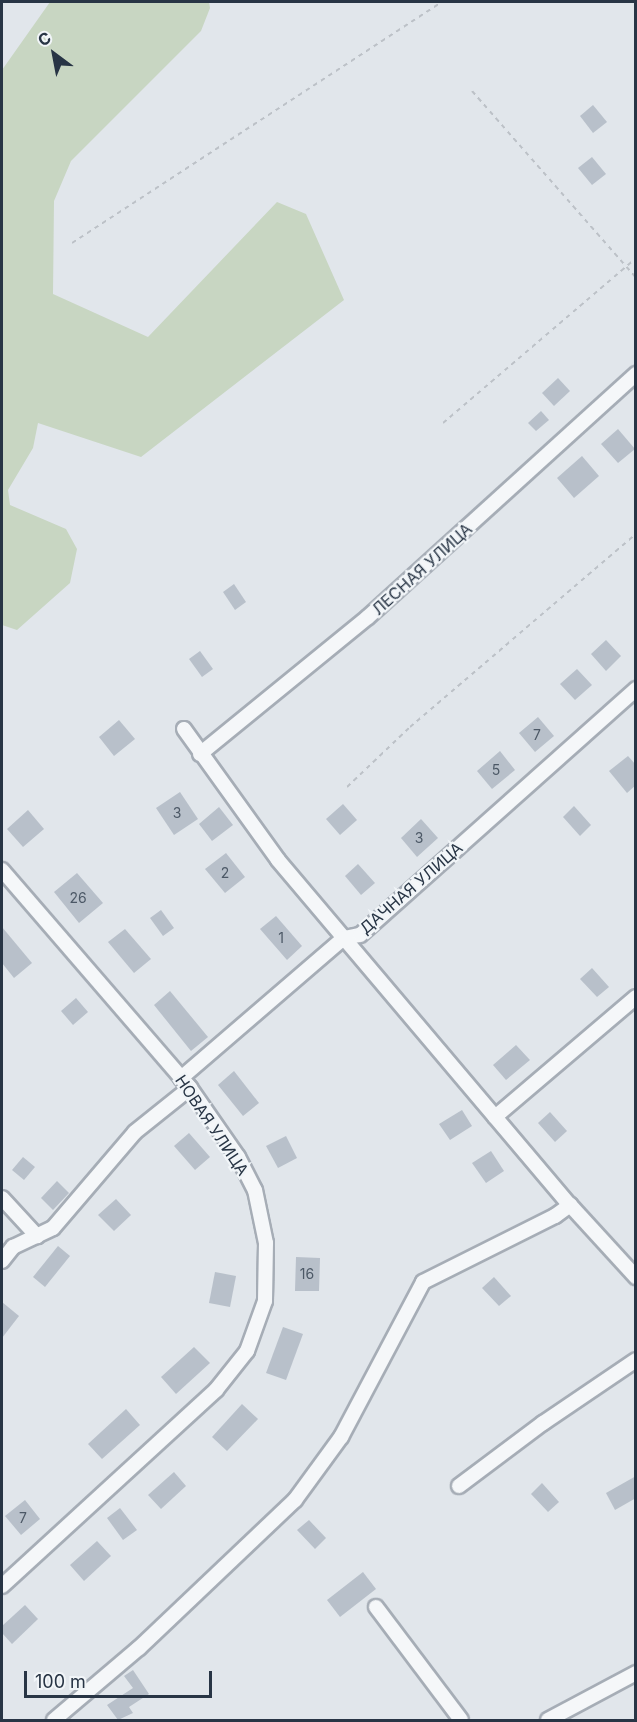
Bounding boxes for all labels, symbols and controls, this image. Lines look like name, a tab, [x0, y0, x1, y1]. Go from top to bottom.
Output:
north arrow	[24, 24, 84, 84]
text: С	[34, 27, 55, 50]
street label: ЛЕСНАЯ УЛИЦА	[368, 519, 476, 619]
house number: 7	[533, 727, 541, 743]
house number: 5	[492, 762, 500, 778]
house number: 3	[173, 805, 181, 821]
house number: 3	[415, 830, 423, 846]
street label: ДАЧНАЯ УЛИЦА	[356, 838, 466, 938]
house number: 2	[221, 865, 229, 881]
house number: 26	[69, 890, 87, 906]
house number: 1	[278, 930, 284, 946]
street label: НОВАЯ УЛИЦА	[171, 1071, 253, 1179]
house number: 16	[300, 1266, 314, 1282]
house number: 7	[19, 1510, 27, 1526]
scale bar	[27, 1659, 214, 1697]
text: 100 m	[35, 1671, 86, 1692]

